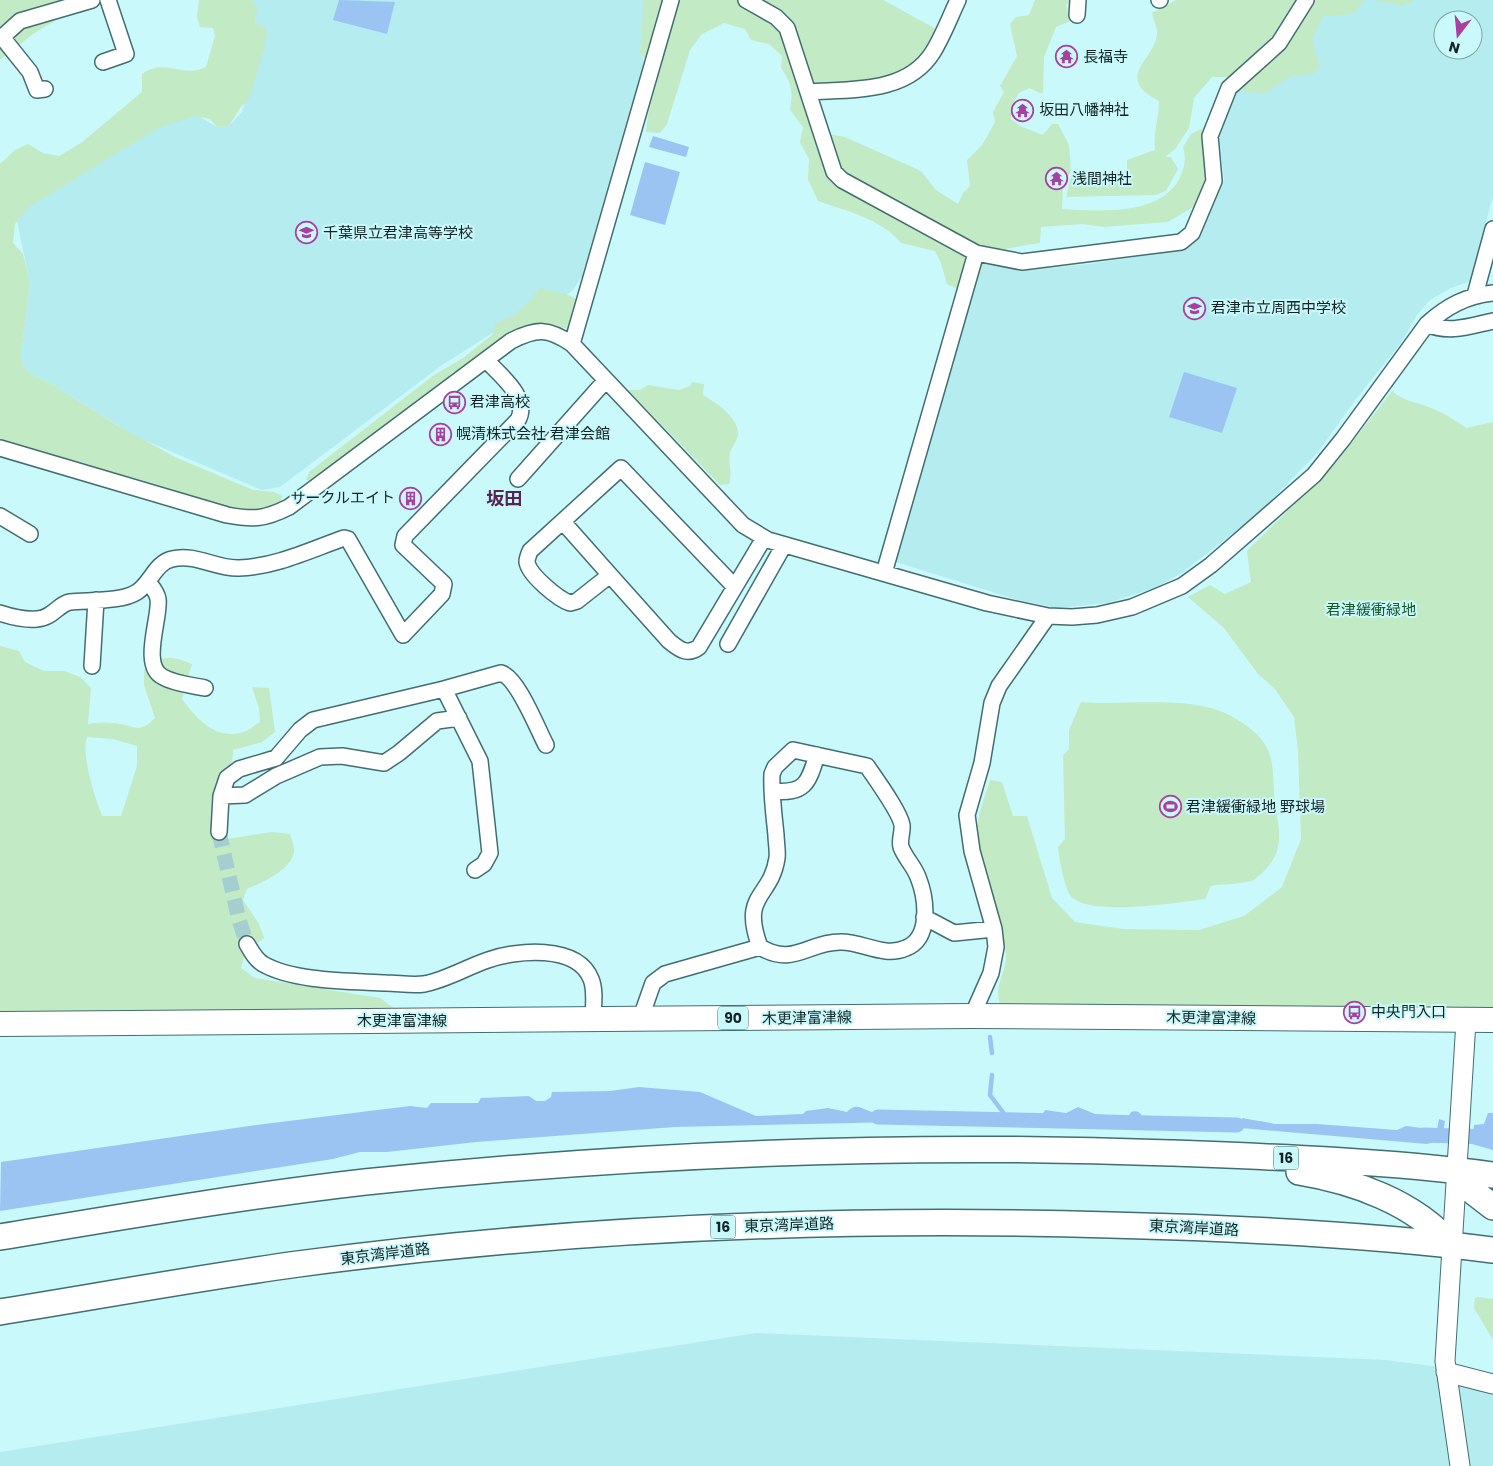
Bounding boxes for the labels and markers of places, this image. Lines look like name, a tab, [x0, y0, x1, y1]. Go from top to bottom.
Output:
temple icon: 長福寺	[1055, 45, 1079, 69]
place label: 長福寺	[1083, 46, 1128, 67]
temple icon: 坂田八幡神社	[1011, 98, 1035, 122]
place label: 坂田八幡神社	[1039, 99, 1129, 120]
temple icon: 浅間神社	[1044, 167, 1068, 191]
place label: 浅間神社	[1072, 168, 1132, 189]
school or university icon: 千葉県立君津高等学校	[295, 221, 319, 245]
place label: 千葉県立君津高等学校	[323, 222, 473, 243]
school or university icon: 君津市立周西中学校	[1183, 296, 1207, 320]
place label: 君津市立周西中学校	[1211, 297, 1346, 318]
bus stop icon: 君津高校	[442, 390, 466, 414]
place label: 君津高校	[470, 391, 530, 412]
building icon: 幌清株式会社 君津会館	[428, 422, 452, 446]
place label: 幌清株式会社 君津会館	[456, 423, 610, 444]
building icon: サークルエイト	[399, 486, 423, 510]
place label: サークルエイト	[290, 487, 395, 508]
sports icon: 君津緩衝緑地 野球場	[1158, 795, 1182, 819]
place label: 君津緩衝緑地 野球場	[1186, 796, 1325, 817]
bus stop icon: 中央門入口	[1343, 1000, 1367, 1024]
place label: 中央門入口	[1371, 1001, 1446, 1022]

